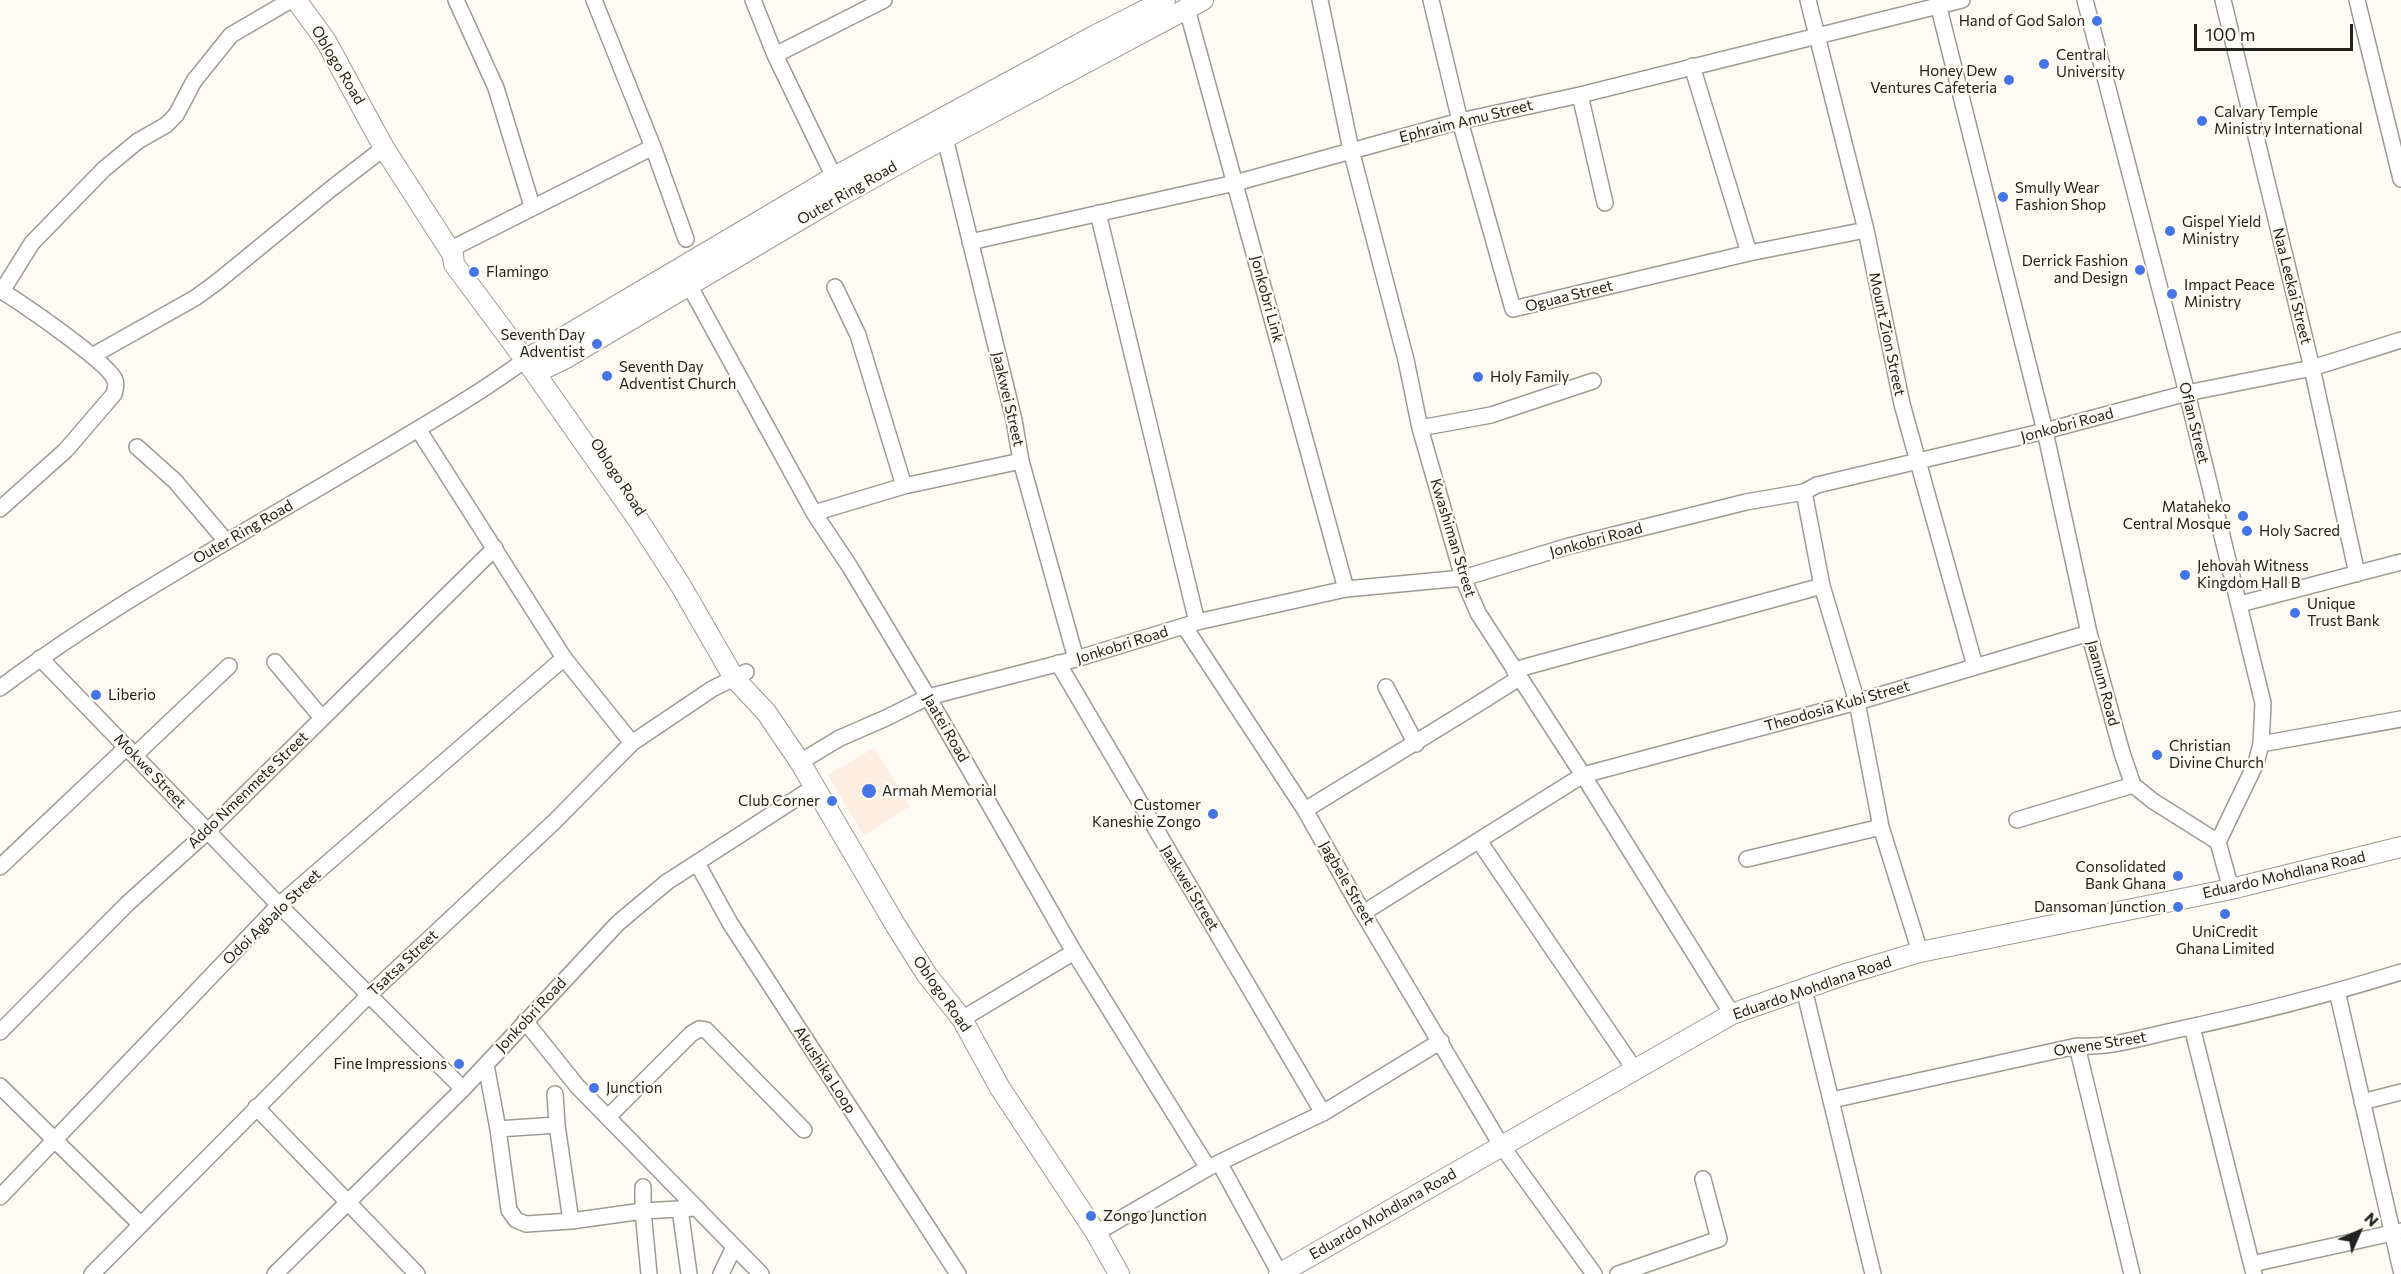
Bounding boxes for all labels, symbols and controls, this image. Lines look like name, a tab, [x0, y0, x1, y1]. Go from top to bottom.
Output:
place label: Hand of God Salon	[1959, 12, 2085, 30]
scale bar	[2197, 12, 2356, 50]
marker: Hand of God Salon	[2090, 14, 2104, 28]
street label: Oblogo Road	[307, 22, 369, 108]
text: 100 m	[2205, 23, 2255, 45]
place label: Central University	[2056, 46, 2125, 81]
marker: Central University	[2037, 57, 2051, 71]
place label: Honey Dew Ventures Cafeteria	[1870, 62, 1997, 97]
marker: Honey Dew Ventures Cafeteria	[2002, 73, 2016, 87]
street label: Ephraim Amu Street	[1397, 96, 1535, 146]
place label: Calvary Temple Ministry International	[2214, 103, 2363, 138]
marker: Calvary Temple Ministry International	[2195, 114, 2209, 128]
street label: Outer Ring Road	[794, 157, 900, 229]
place label: Smully Wear Fashion Shop	[2015, 179, 2106, 214]
marker: Smully Wear Fashion Shop	[1996, 190, 2010, 204]
place label: Gispel Yield Ministry	[2182, 213, 2261, 248]
marker: Gispel Yield Ministry	[2163, 224, 2177, 238]
street label: Naa Leekai Street	[2269, 226, 2315, 346]
place label: Derrick Fashion and Design	[2022, 252, 2128, 287]
street label: Jonkobri Link	[1247, 253, 1287, 345]
place label: Flamingo	[486, 263, 549, 281]
marker: Derrick Fashion and Design	[2133, 263, 2147, 277]
marker: Flamingo	[467, 265, 481, 279]
street label: Mount Zion Street	[1865, 270, 1909, 398]
street label: Oguaa Street	[1523, 276, 1615, 316]
place label: Impact Peace Ministry	[2184, 276, 2275, 311]
marker: Impact Peace Ministry	[2165, 287, 2179, 301]
place label: Seventh Day Adventist	[500, 326, 585, 361]
marker: Seventh Day Adventist	[590, 337, 604, 351]
street label: Jaakwei Street	[988, 350, 1028, 448]
place label: Seventh Day Adventist Church	[619, 358, 736, 393]
place label: Holy Family	[1490, 368, 1569, 386]
marker: Seventh Day Adventist Church	[600, 369, 614, 383]
marker: Holy Family	[1471, 370, 1485, 384]
street label: Oflan Street	[2175, 380, 2213, 466]
street label: Jonkobri Road	[2019, 404, 2115, 446]
street label: Oblogo Road	[586, 435, 650, 519]
street label: Kwashiman Street	[1426, 476, 1480, 600]
street label: Outer Ring Road	[190, 496, 296, 568]
place label: Mataheko Central Mosque	[2123, 498, 2231, 533]
marker: Mataheko Central Mosque	[2236, 509, 2250, 523]
street label: Jonkobri Road	[1548, 519, 1644, 561]
place label: Holy Sacred	[2259, 522, 2340, 540]
marker: Holy Sacred	[2240, 524, 2254, 538]
place label: Jehovah Witness Kingdom Hall B	[2197, 557, 2309, 592]
marker: Jehovah Witness Kingdom Hall B	[2178, 568, 2192, 582]
place label: Unique Trust Bank	[2307, 595, 2380, 630]
marker: Unique Trust Bank	[2288, 606, 2302, 620]
street label: Jonkobri Road	[1074, 622, 1170, 668]
street label: Jaanum Road	[2083, 638, 2123, 728]
street label: Theodosia Kubi Street	[1762, 677, 1912, 735]
place label: Liberio	[108, 686, 156, 704]
marker: Liberio	[89, 688, 103, 702]
street label: Jaatei Road	[919, 691, 973, 765]
street label: Addo Nmenmete Street	[184, 728, 312, 852]
street label: Mokwe Street	[110, 730, 190, 812]
place label: Christian Divine Church	[2169, 737, 2264, 772]
marker: Christian Divine Church	[2150, 748, 2164, 762]
marker: Armah Memorial	[860, 782, 878, 800]
place label: Armah Memorial	[882, 782, 997, 800]
place label: Club Corner	[738, 792, 820, 810]
marker: Club Corner	[825, 794, 839, 808]
place label: Customer Kaneshie Zongo	[1092, 796, 1201, 831]
marker: Customer Kaneshie Zongo	[1206, 807, 1220, 821]
street label: Jagbele Street	[1316, 838, 1378, 928]
street label: Jaakwei Street	[1157, 842, 1223, 934]
street label: Eduardo Mohdlana Road	[2201, 847, 2367, 903]
place label: Consolidated Bank Ghana	[2076, 858, 2166, 893]
street label: Odoi Agbalo Street	[219, 866, 325, 968]
marker: Consolidated Bank Ghana	[2171, 869, 2185, 883]
place label: Dansoman Junction	[2034, 898, 2166, 916]
marker: Dansoman Junction	[2171, 900, 2185, 914]
marker: UniCredit Ghana Limited	[2218, 907, 2232, 921]
place label: UniCredit Ghana Limited	[2176, 923, 2274, 958]
street label: Tsatsa Street	[364, 926, 442, 1000]
street label: Oblogo Road	[909, 952, 975, 1036]
street label: Eduardo Mohdlana Road	[1730, 952, 1894, 1024]
street label: Jonkobri Road	[492, 974, 570, 1056]
street label: Akushika Loop	[790, 1023, 860, 1117]
street label: Owene Street	[2052, 1028, 2148, 1060]
place label: Fine Impressions	[333, 1055, 447, 1073]
marker: Fine Impressions	[452, 1057, 466, 1071]
place label: Junction	[606, 1079, 662, 1097]
marker: Junction	[587, 1081, 601, 1095]
street label: Eduardo Mohdlana Road	[1306, 1165, 1460, 1263]
north arrow	[2329, 1202, 2389, 1262]
place label: Zongo Junction	[1103, 1207, 1207, 1225]
text: N	[2361, 1208, 2383, 1230]
marker: Zongo Junction	[1084, 1209, 1098, 1223]

